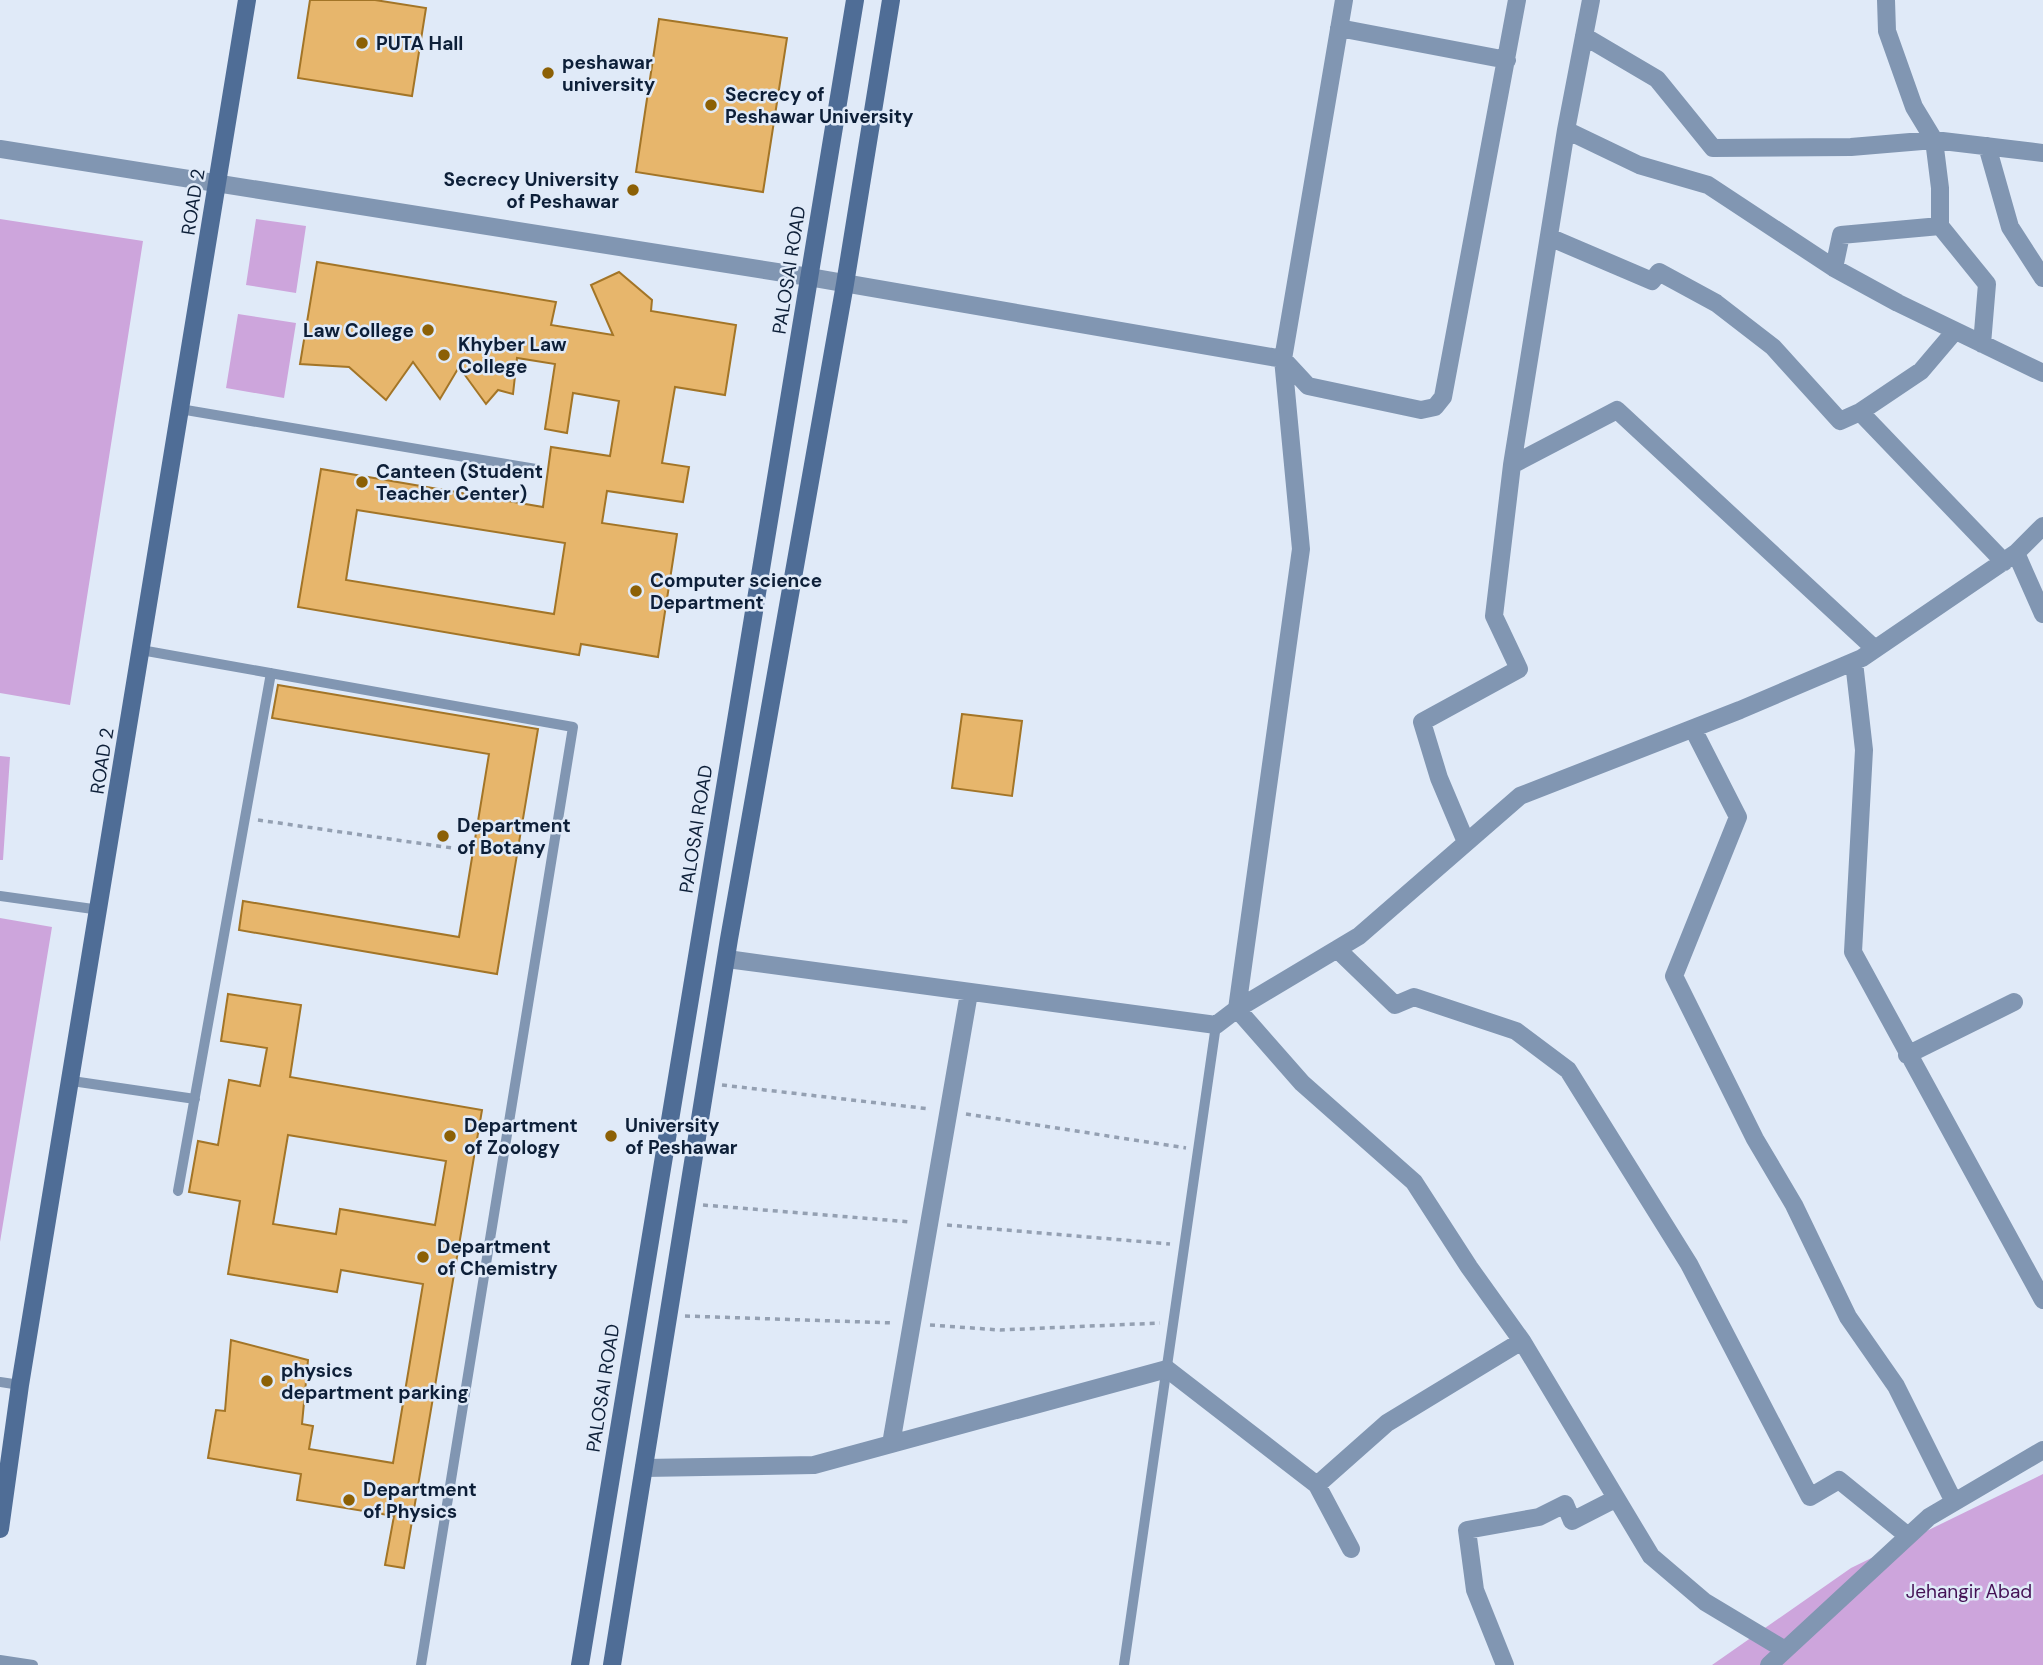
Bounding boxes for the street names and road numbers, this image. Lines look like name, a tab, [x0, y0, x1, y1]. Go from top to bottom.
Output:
street label: ROAD 2	[175, 167, 211, 237]
street label: PALOSAI ROAD	[767, 204, 811, 336]
street label: ROAD 2	[84, 726, 120, 796]
street label: PALOSAI ROAD	[674, 763, 718, 895]
street label: PALOSAI ROAD	[581, 1322, 625, 1454]

